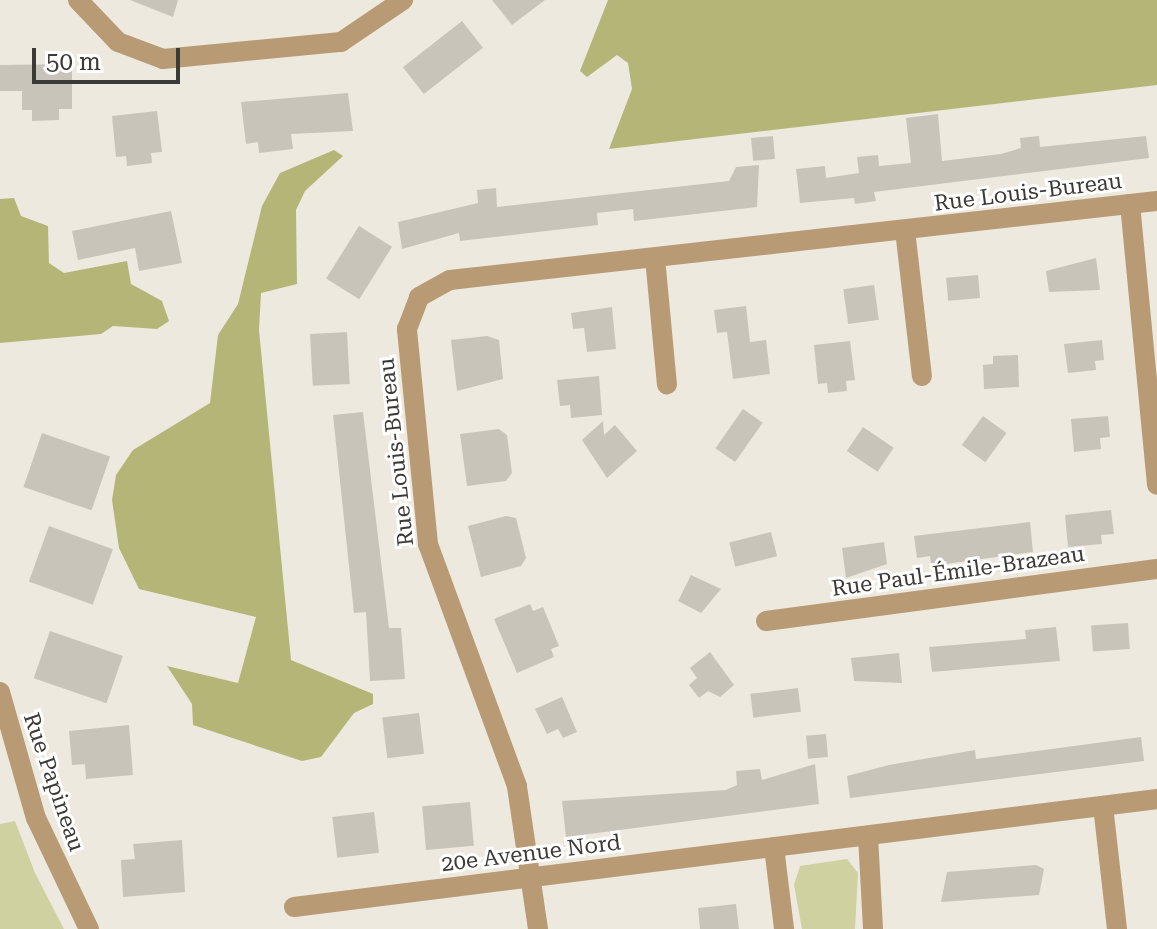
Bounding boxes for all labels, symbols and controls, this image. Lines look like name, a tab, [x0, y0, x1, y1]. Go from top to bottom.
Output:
scale bar	[36, 32, 184, 82]
text: 50 m	[46, 48, 101, 76]
street label: Rue Louis-Bureau	[933, 167, 1123, 217]
street label: Rue Louis-Bureau	[373, 357, 419, 547]
street label: Rue Paul-Émile-Brazeau	[830, 540, 1086, 602]
street label: Rue Papineau	[18, 709, 90, 855]
street label: 20e Avenue Nord	[440, 829, 622, 877]

